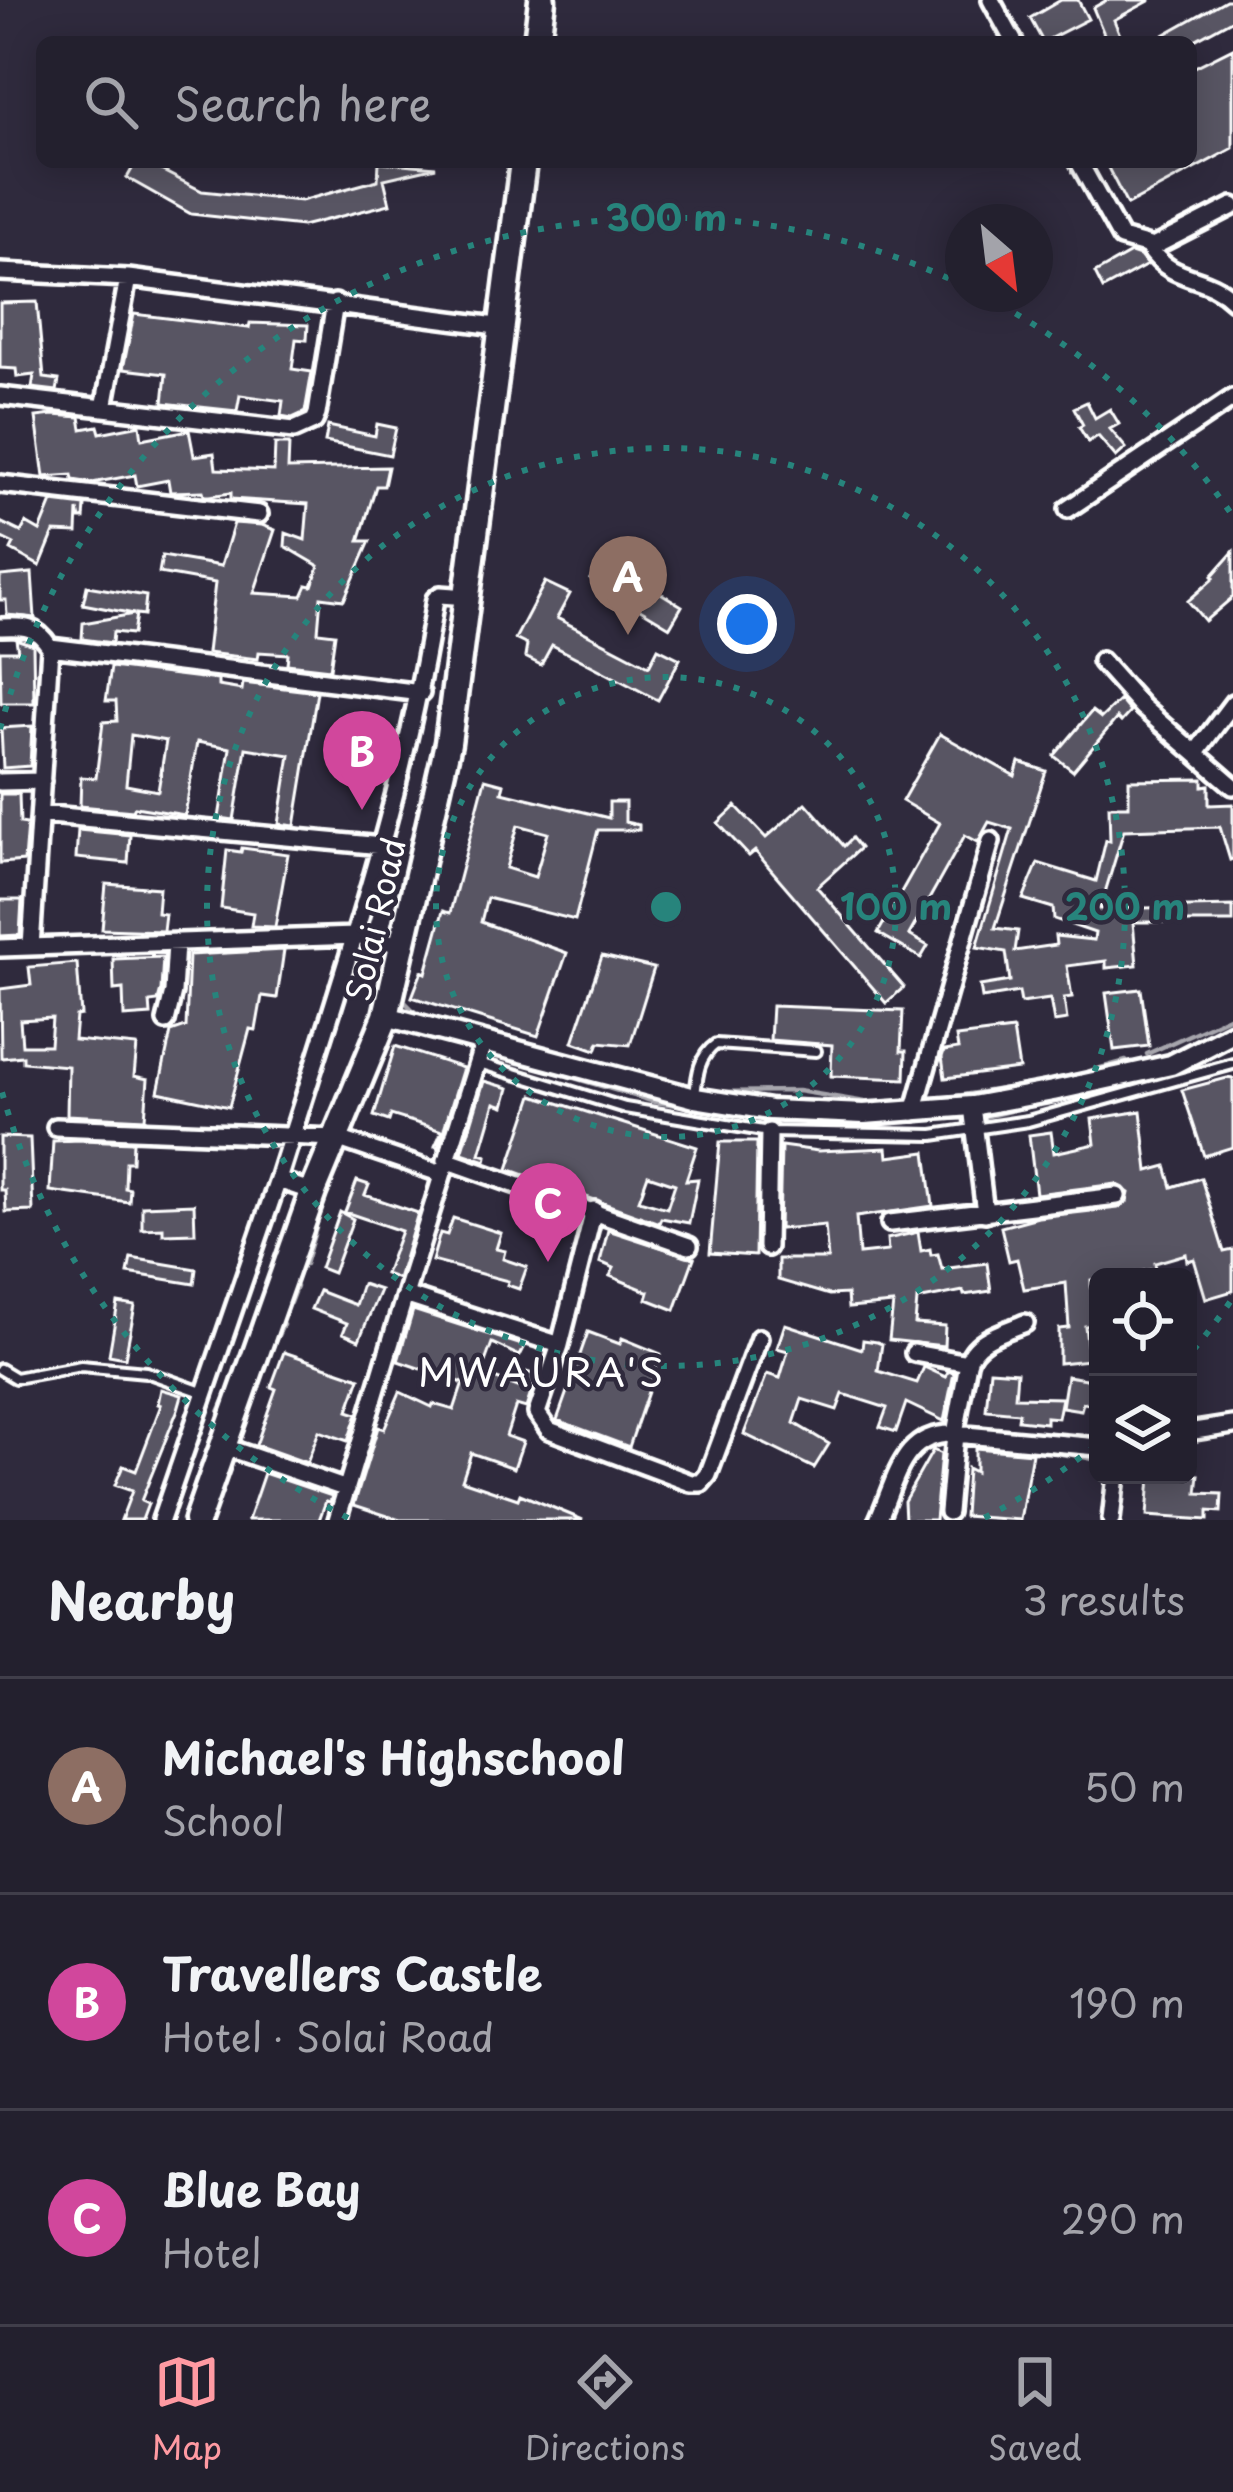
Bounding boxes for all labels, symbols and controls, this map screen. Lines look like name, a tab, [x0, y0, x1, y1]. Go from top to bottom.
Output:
search box	[36, 36, 1197, 168]
text: Search here	[174, 68, 431, 136]
icon: search	[78, 69, 144, 135]
text: 300 m	[605, 189, 727, 243]
north arrow	[945, 204, 1053, 312]
pin: A	[589, 536, 667, 635]
your location	[717, 594, 777, 654]
pin: B	[323, 711, 401, 810]
street label: Solai Road	[331, 833, 417, 1005]
text: 100 m	[840, 878, 952, 932]
text: 200 m	[1065, 878, 1185, 932]
centre of rings	[645, 886, 687, 928]
pin: C	[509, 1163, 587, 1262]
map controls	[1089, 1268, 1197, 1484]
button: locate	[1089, 1268, 1197, 1376]
district label: MWAURA'S	[418, 1341, 666, 1400]
button: layers	[1089, 1376, 1197, 1484]
text: Nearby	[48, 1560, 235, 1637]
text: 3 results	[1022, 1569, 1185, 1628]
text: Michael's Highschool	[162, 1722, 625, 1790]
text: A	[72, 1756, 102, 1815]
text: 50 m	[1084, 1756, 1185, 1815]
text: School	[162, 1790, 285, 1849]
text: Travellers Castle	[162, 1938, 542, 2006]
text: B	[74, 1972, 100, 2031]
text: 190 m	[1069, 1972, 1185, 2031]
text: Hotel · Solai Road	[162, 2006, 494, 2065]
text: Blue Bay	[162, 2154, 361, 2222]
text: C	[72, 2188, 102, 2247]
text: 290 m	[1061, 2188, 1185, 2247]
text: Hotel	[162, 2222, 261, 2281]
tab: Map	[151, 2349, 222, 2471]
tab: Directions	[525, 2349, 685, 2471]
tab: Saved	[988, 2349, 1082, 2471]

